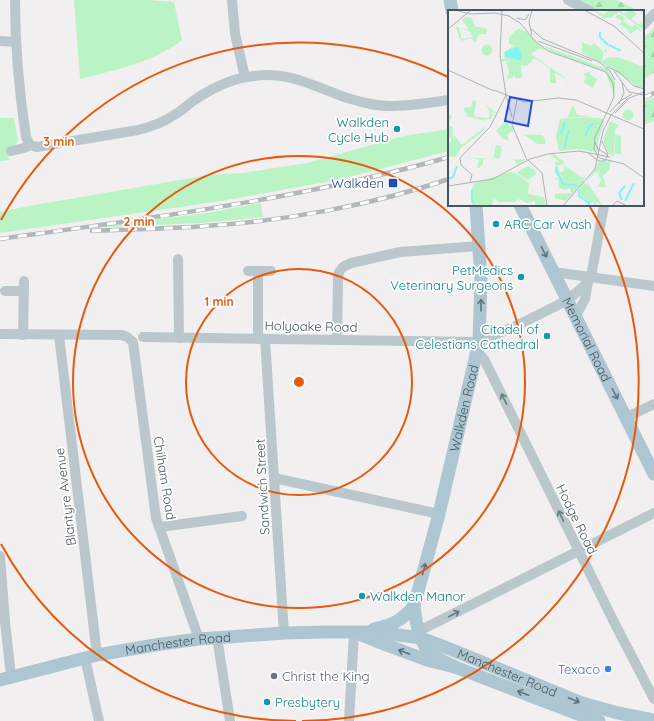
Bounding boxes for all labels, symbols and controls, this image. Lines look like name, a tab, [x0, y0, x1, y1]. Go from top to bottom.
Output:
inset map	[448, 10, 644, 206]
place label: Walkden Cycle Hub	[328, 114, 389, 145]
marker: Walkden Cycle Hub	[392, 124, 402, 134]
text: 3 min	[44, 134, 74, 149]
place label: Walkden	[331, 175, 384, 191]
marker: Walkden	[387, 177, 399, 189]
text: 2 min	[123, 214, 155, 229]
place label: ARC Car Wash	[504, 216, 592, 232]
marker: ARC Car Wash	[491, 219, 501, 229]
one-way arrow	[541, 246, 548, 258]
place label: PetMedics Veterinary Surgeons	[390, 262, 513, 293]
marker: PetMedics Veterinary Surgeons	[516, 272, 526, 282]
text: 1 min	[204, 294, 234, 309]
street label: Memorial Road	[559, 294, 615, 384]
one-way arrow	[477, 299, 485, 312]
street label: Holyoake Road	[264, 317, 358, 335]
place label: Citadel of Celestians Cathedral	[416, 321, 539, 352]
marker: Citadel of Celestians Cathedral	[542, 331, 552, 341]
street label: Walkden Road	[446, 363, 481, 453]
centre of rings	[292, 375, 306, 389]
one-way arrow	[612, 387, 619, 399]
one-way arrow	[500, 393, 507, 405]
street label: Chilham Road	[150, 435, 180, 521]
street label: Sandwich Street	[251, 438, 273, 536]
street label: Blantyre Avenue	[51, 447, 79, 547]
street label: Hodge Road	[553, 481, 601, 557]
one-way arrow	[557, 510, 564, 522]
one-way arrow	[421, 562, 428, 575]
place label: Walkden Manor	[370, 588, 465, 604]
marker: Walkden Manor	[357, 591, 367, 601]
one-way arrow	[447, 610, 459, 617]
street label: Manchester Road	[124, 629, 231, 658]
street label: Manchester Road	[455, 645, 560, 700]
one-way arrow	[399, 647, 411, 655]
place label: Texaco	[558, 661, 600, 677]
marker: Texaco	[603, 664, 613, 674]
place label: Christ the King	[282, 668, 370, 684]
marker: Christ the King	[269, 671, 279, 681]
one-way arrow	[518, 689, 530, 697]
place label: Presbytery	[275, 694, 340, 710]
marker: Presbytery	[262, 697, 272, 707]
one-way arrow	[567, 697, 579, 704]

